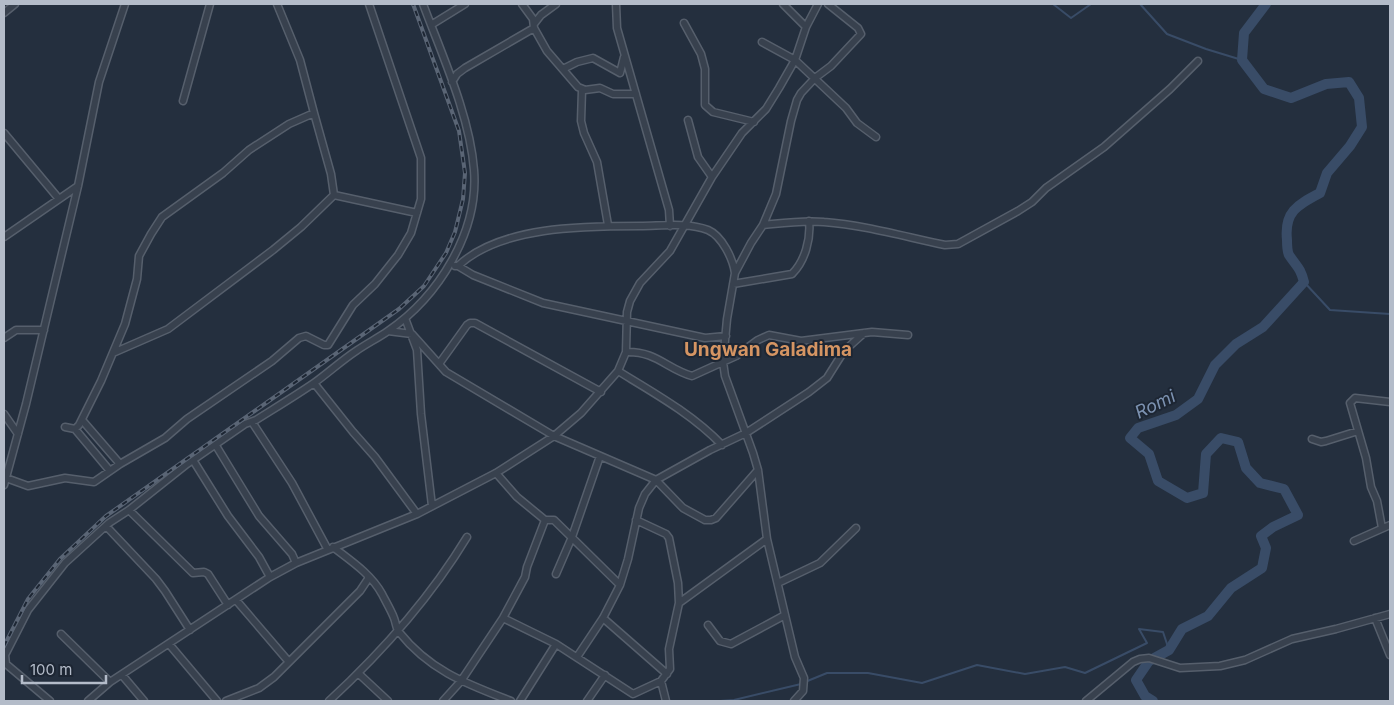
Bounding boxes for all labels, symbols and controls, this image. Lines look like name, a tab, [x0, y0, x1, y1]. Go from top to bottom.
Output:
district label: Ungwan Galadima	[684, 338, 852, 361]
water label: Romi	[1131, 385, 1179, 423]
scale bar	[22, 652, 106, 684]
text: 100 m	[30, 660, 72, 679]

